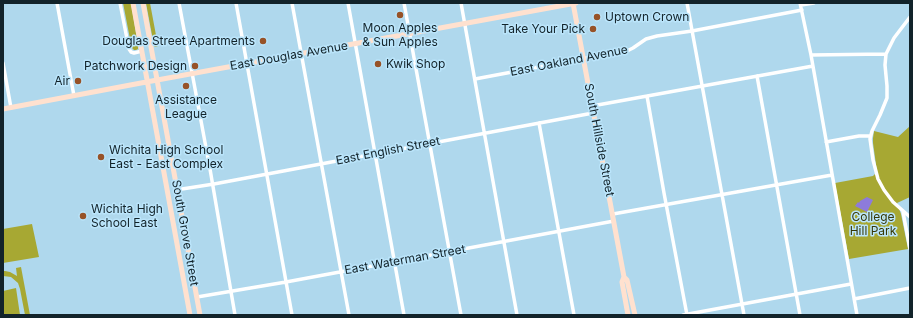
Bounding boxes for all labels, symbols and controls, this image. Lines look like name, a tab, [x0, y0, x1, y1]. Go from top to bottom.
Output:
marker: Moon Apples & Sun Apples	[395, 10, 405, 20]
place label: Uptown Crown	[605, 10, 689, 24]
marker: Uptown Crown	[592, 12, 602, 22]
place label: Moon Apples & Sun Apples	[362, 21, 438, 49]
place label: Take Your Pick	[501, 22, 585, 36]
marker: Take Your Pick	[588, 24, 598, 34]
place label: Douglas Street Apartments	[102, 34, 255, 48]
marker: Douglas Street Apartments	[258, 36, 268, 46]
street label: East Douglas Avenue	[229, 39, 349, 73]
street label: East Oakland Avenue	[509, 43, 629, 79]
place label: Kwik Shop	[386, 57, 445, 71]
place label: Patchwork Design	[84, 59, 187, 73]
marker: Kwik Shop	[373, 59, 383, 69]
marker: Patchwork Design	[190, 61, 200, 71]
place label: Air	[54, 74, 70, 88]
marker: Air	[73, 76, 83, 86]
marker: Assistance League	[181, 81, 191, 91]
street label: South Hillside Street	[581, 82, 617, 198]
place label: Assistance League	[155, 93, 217, 121]
street label: East English Street	[335, 134, 441, 168]
place label: Wichita High School East - East Complex	[109, 143, 223, 171]
marker: Wichita High School East - East Complex	[96, 152, 106, 162]
street label: South Grove Street	[169, 179, 201, 287]
place label: Wichita High School East	[91, 202, 163, 230]
park label: College Hill Park	[850, 210, 896, 238]
marker: Wichita High School East	[78, 211, 88, 221]
street label: East Waterman Street	[343, 242, 467, 278]

